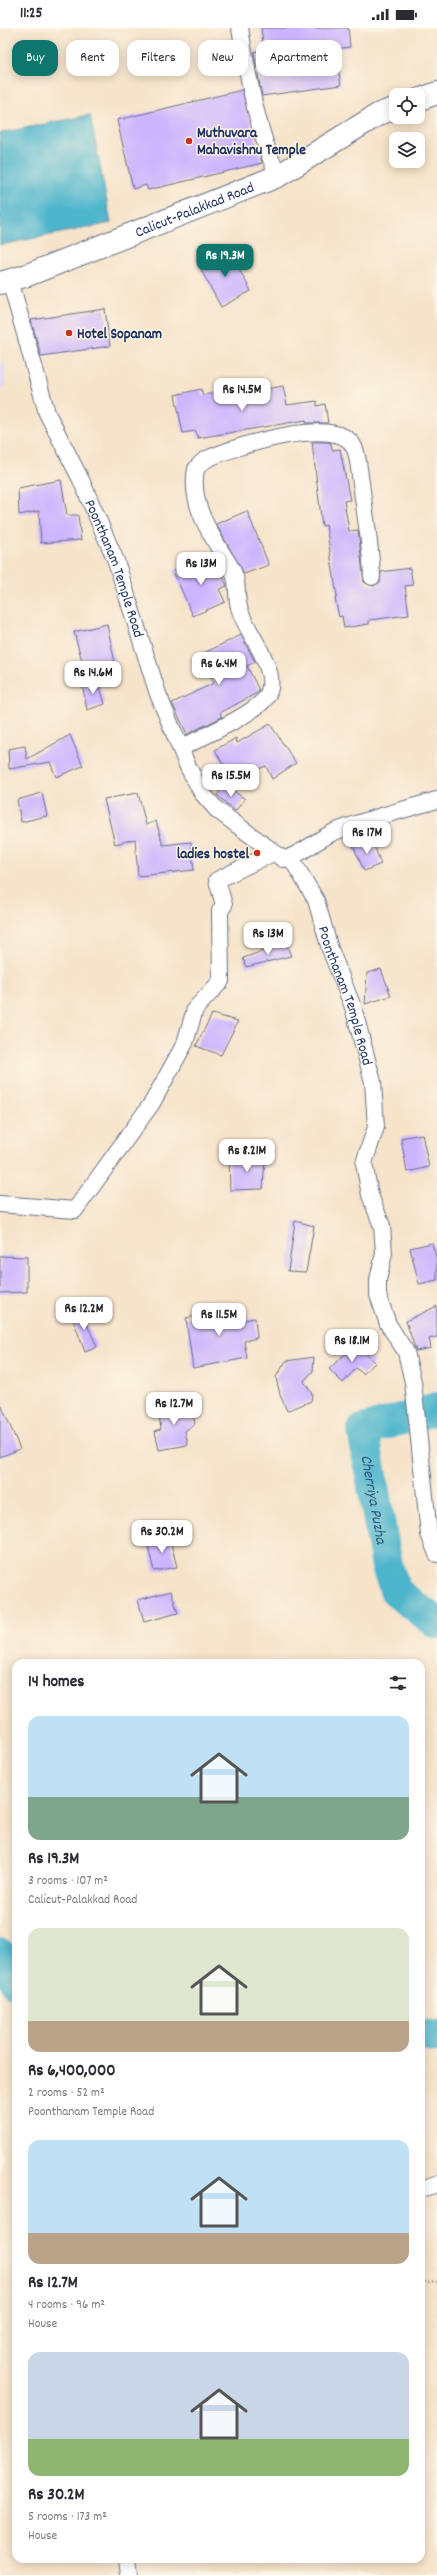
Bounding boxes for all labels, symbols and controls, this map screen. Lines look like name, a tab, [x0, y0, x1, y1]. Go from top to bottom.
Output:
text: 11:25	[20, 3, 43, 25]
chip: Buy	[12, 40, 58, 76]
chip: Rent	[66, 40, 119, 76]
chip: Filters	[127, 40, 190, 76]
chip: New	[198, 40, 248, 76]
chip: Apartment	[256, 40, 342, 76]
map controls	[389, 88, 425, 168]
button: locate	[389, 88, 425, 124]
place label: Muthuvara Mahavishnu Temple	[197, 123, 306, 162]
button: layers	[389, 132, 425, 168]
marker: Muthuvara Mahavishnu Temple	[184, 136, 194, 146]
street label: Calicut-Palakkad Road	[132, 177, 258, 244]
pin: Rs 19.3M	[184, 244, 266, 278]
text: Rs 19.3M	[205, 247, 245, 266]
place label: Hotel Sopanam	[77, 324, 162, 346]
marker: Hotel Sopanam	[64, 328, 74, 338]
pin: Rs 14.5M	[201, 378, 283, 412]
text: Rs 14.5M	[223, 381, 261, 400]
street label: Poonthanam Temple Road	[78, 496, 149, 641]
pin: Rs 13M	[168, 552, 234, 586]
text: Rs 13M	[185, 555, 217, 574]
pin: Rs 6.4M	[182, 652, 256, 686]
text: Rs 6.4M	[201, 655, 237, 674]
pin: Rs 14.6M	[52, 661, 134, 695]
text: Rs 14.6M	[73, 664, 113, 683]
pin: Rs 15.5M	[190, 764, 272, 798]
text: Rs 15.5M	[211, 767, 251, 786]
pin: Rs 17M	[334, 821, 400, 855]
text: Rs 17M	[352, 824, 382, 843]
place label: ladies hostel	[177, 844, 249, 866]
marker: ladies hostel	[252, 848, 262, 858]
pin: Rs 13M	[235, 922, 301, 956]
street label: Poonthanam Temple Road	[311, 924, 377, 1068]
text: Rs 13M	[252, 925, 284, 944]
pin: Rs 8.21M	[206, 1139, 288, 1173]
text: Rs 8.21M	[228, 1142, 266, 1161]
pin: Rs 12.2M	[43, 1297, 125, 1331]
text: Rs 12.2M	[65, 1300, 103, 1319]
pin: Rs 11.5M	[178, 1303, 260, 1337]
text: Rs 11.5M	[201, 1306, 237, 1325]
pin: Rs 18.1M	[311, 1329, 393, 1363]
text: Rs 18.1M	[334, 1332, 370, 1351]
pin: Rs 12.7M	[133, 1392, 215, 1426]
text: Rs 12.7M	[155, 1395, 193, 1414]
water label: Cherriya Puzha	[354, 1453, 392, 1547]
pin: Rs 30.2M	[121, 1520, 203, 1554]
text: Rs 30.2M	[140, 1523, 184, 1542]
text: 14 homes	[28, 1671, 84, 1695]
icon: filters	[387, 1672, 409, 1694]
icon: home	[183, 1742, 255, 1814]
text: Rs 19.3M	[28, 1848, 79, 1872]
text: 3 rooms · 107 m²	[28, 1872, 108, 1891]
text: Calicut-Palakkad Road	[28, 1891, 137, 1910]
icon: home	[183, 1954, 255, 2026]
text: Rs 6,400,000	[28, 2060, 116, 2084]
text: 2 rooms · 52 m²	[28, 2084, 105, 2103]
text: Poonthanam Temple Road	[28, 2103, 154, 2122]
icon: home	[183, 2166, 255, 2238]
text: Rs 12.7M	[28, 2272, 78, 2296]
text: 4 rooms · 96 m²	[28, 2296, 105, 2315]
text: House	[28, 2315, 57, 2334]
icon: home	[183, 2378, 255, 2450]
text: Rs 30.2M	[28, 2484, 84, 2508]
text: 5 rooms · 173 m²	[28, 2508, 107, 2527]
text: House	[28, 2527, 57, 2546]

